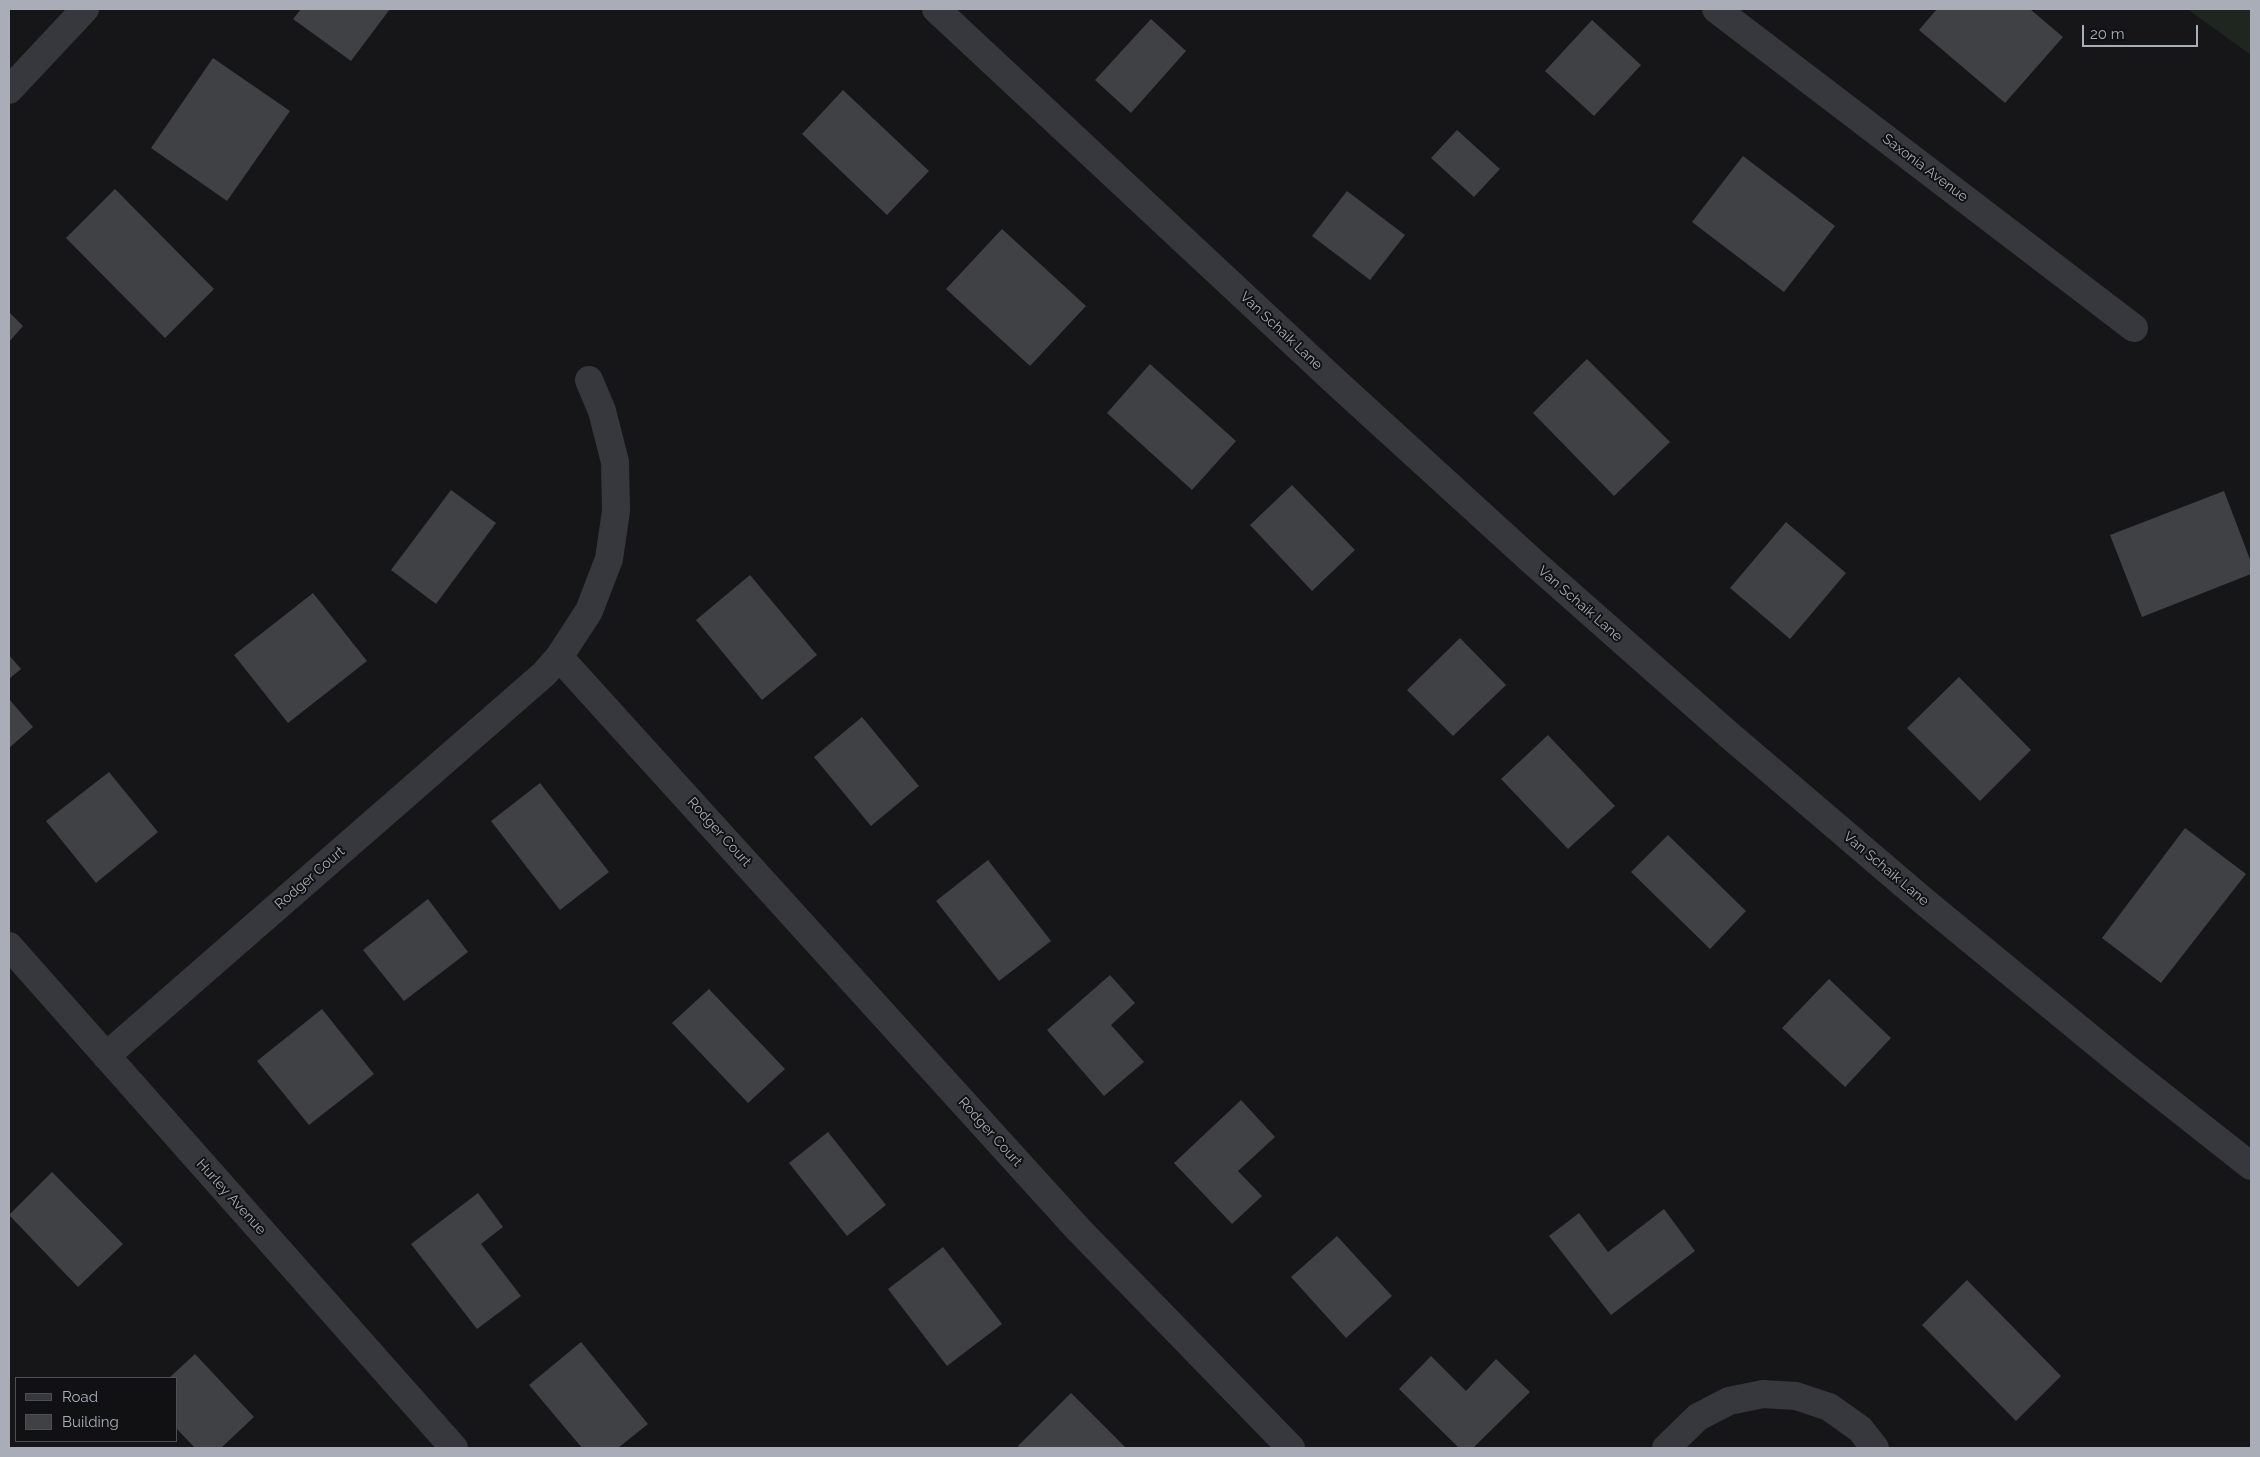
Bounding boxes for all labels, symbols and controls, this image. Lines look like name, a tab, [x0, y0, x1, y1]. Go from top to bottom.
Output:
scale bar	[2085, 15, 2201, 47]
text: 20 m	[2090, 25, 2125, 43]
street label: Saxonia Avenue	[1879, 130, 1971, 206]
street label: Van Schaik Lane	[1236, 289, 1326, 373]
street label: Van Schaik Lane	[1534, 563, 1626, 645]
street label: Rodger Court	[684, 794, 754, 870]
street label: Van Schaik Lane	[1840, 828, 1932, 910]
street label: Rodger Court	[272, 843, 348, 913]
street label: Rodger Court	[955, 1094, 1025, 1170]
street label: Hurley Avenue	[193, 1156, 269, 1238]
legend	[15, 1377, 178, 1442]
text: Road	[62, 1388, 98, 1406]
text: Building	[62, 1413, 119, 1431]

